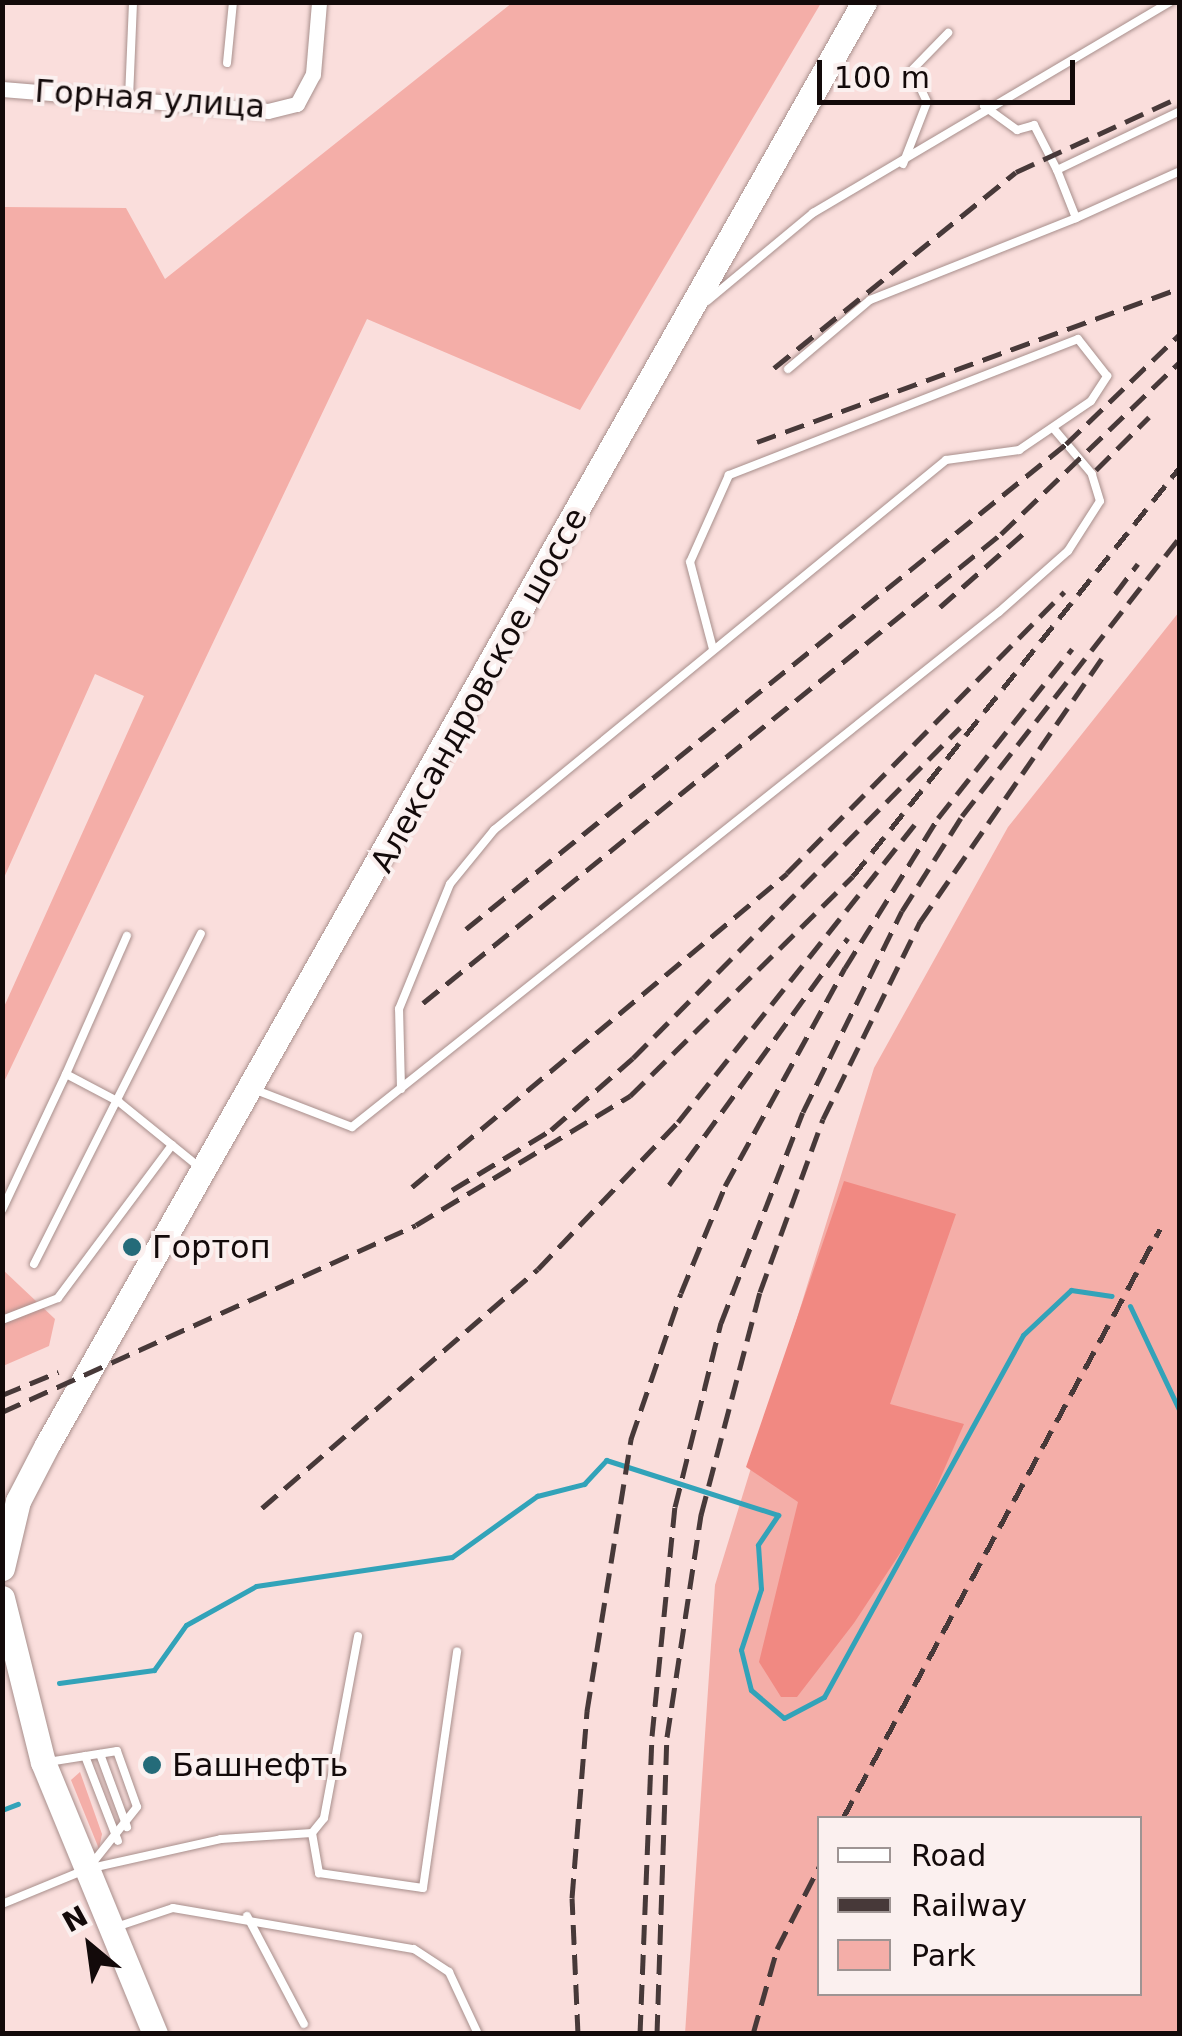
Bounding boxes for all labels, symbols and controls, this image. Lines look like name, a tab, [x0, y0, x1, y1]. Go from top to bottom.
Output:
scale bar	[822, 40, 1080, 102]
text: 100 m	[834, 60, 930, 95]
street label: Горная улица	[33, 72, 267, 126]
street label: Александровское шоссе	[363, 501, 595, 879]
place label: Гортоп	[152, 1228, 271, 1266]
marker: Гортоп	[121, 1236, 143, 1258]
place label: Башнефть	[172, 1746, 348, 1784]
marker: Башнефть	[141, 1754, 163, 1776]
legend	[817, 1816, 1142, 1996]
text: Road	[911, 1838, 986, 1873]
text: Railway	[911, 1888, 1027, 1923]
north arrow	[40, 1896, 140, 1996]
text: N	[57, 1899, 93, 1939]
text: Park	[911, 1938, 976, 1973]

